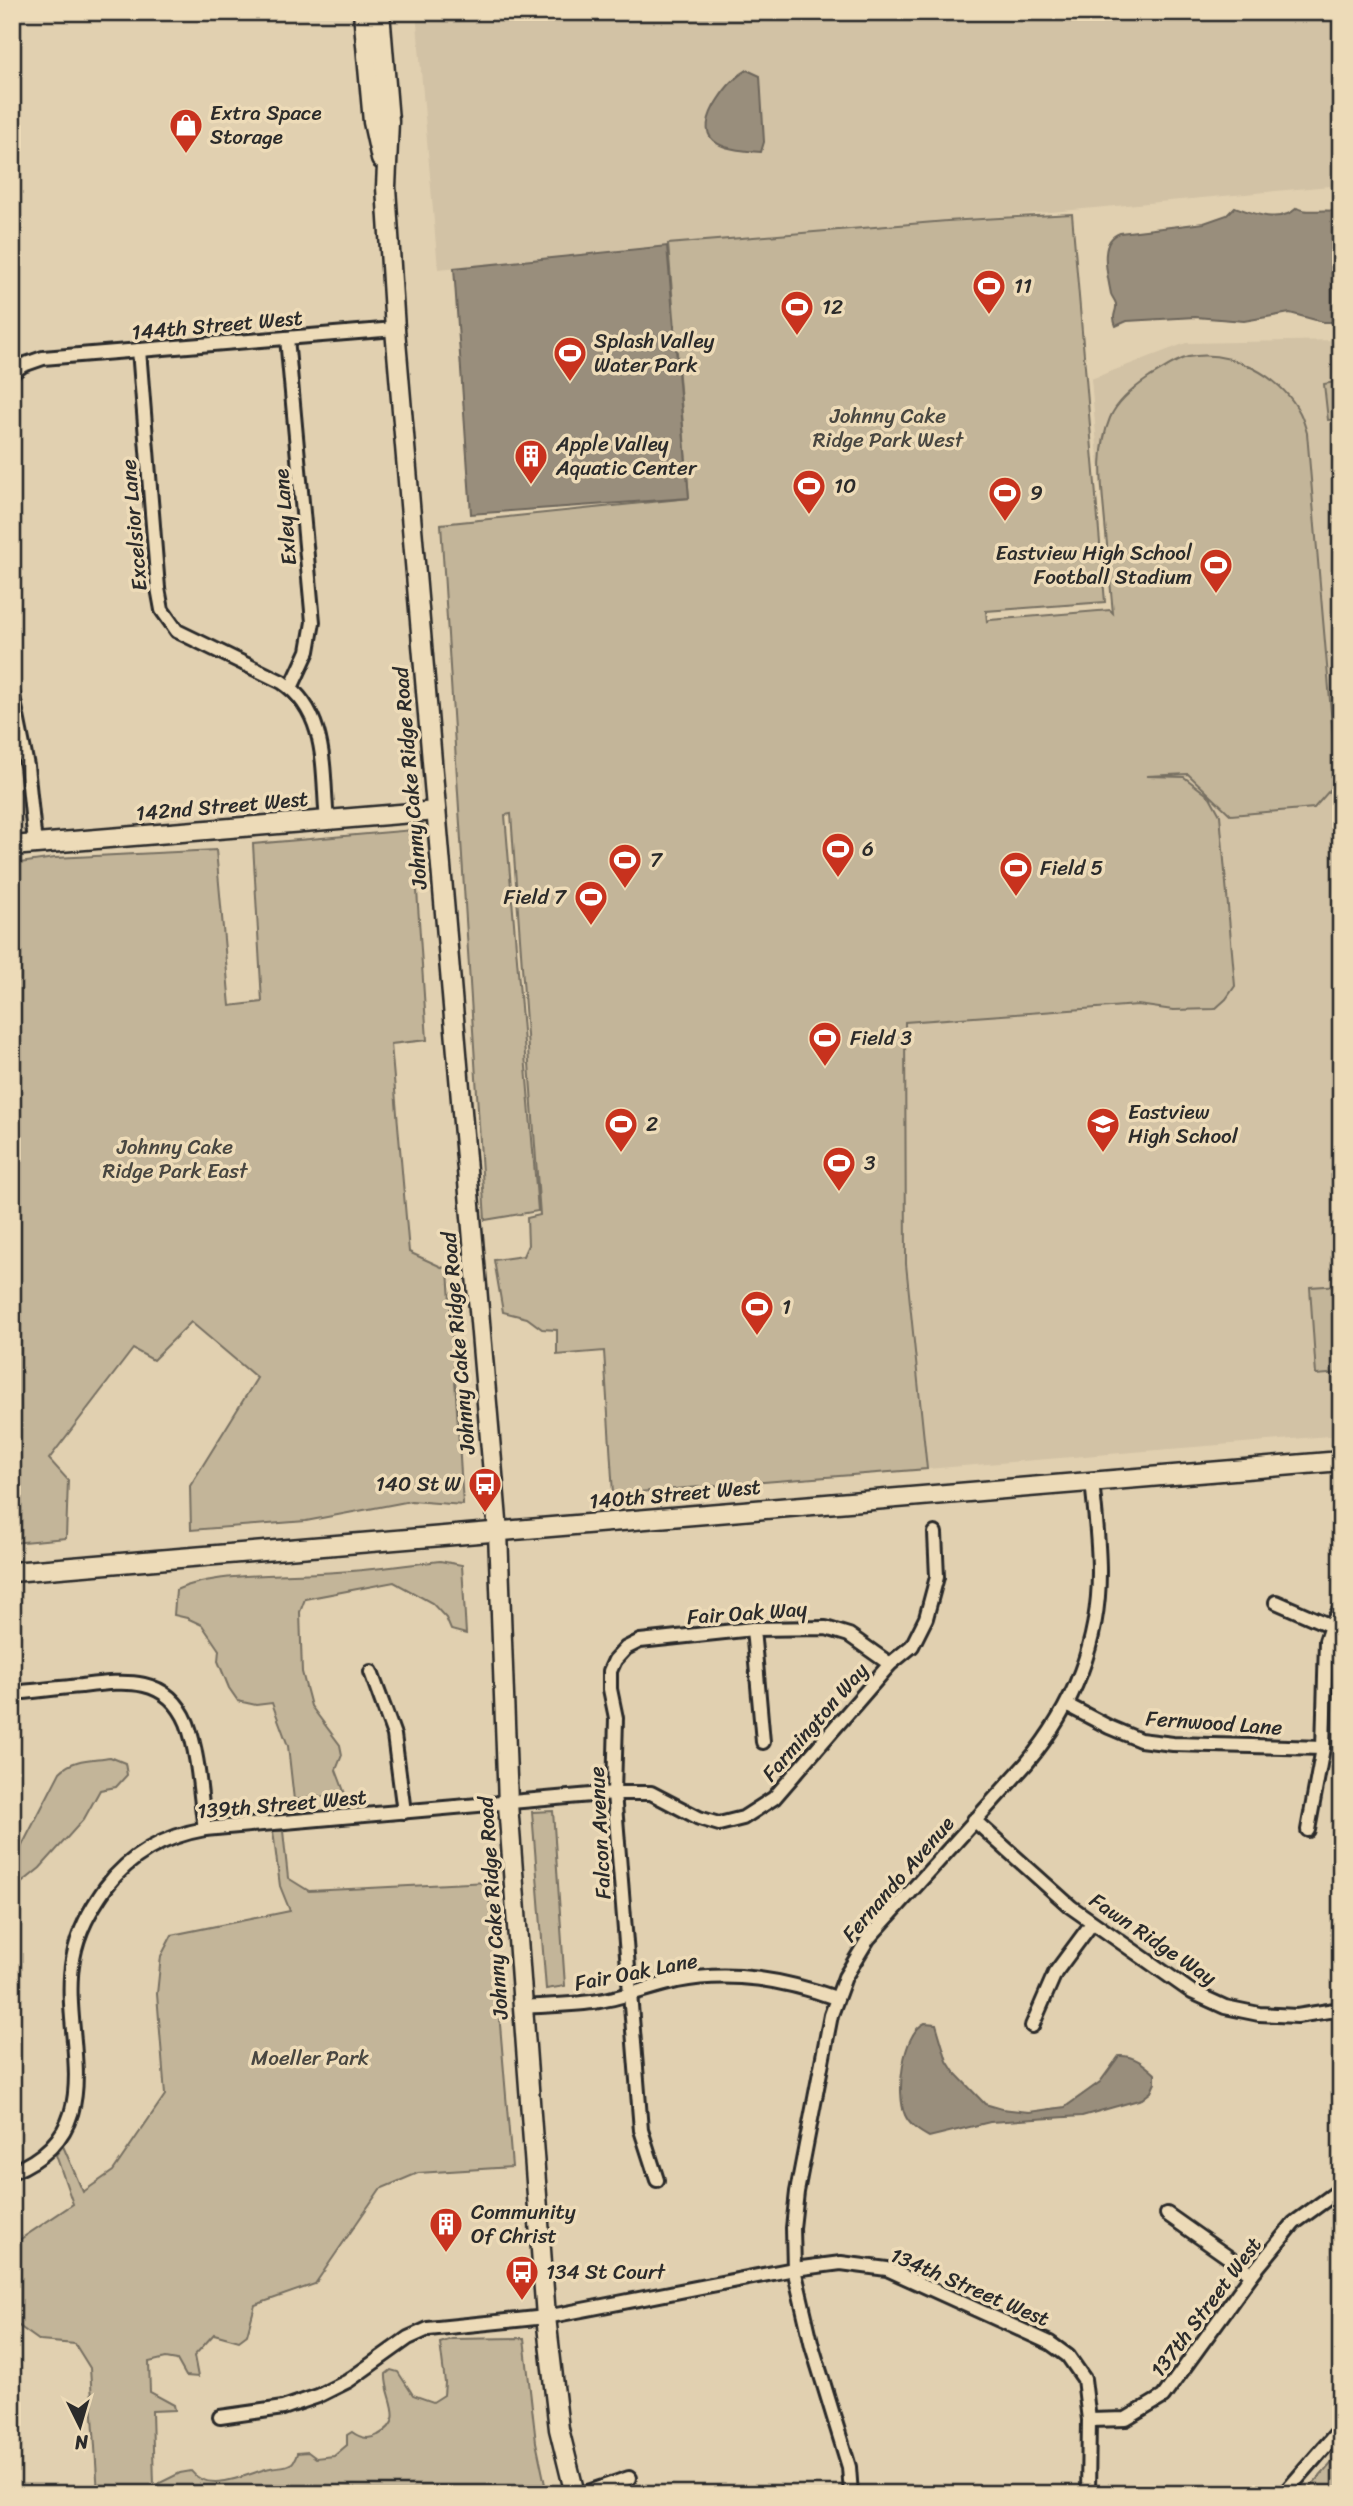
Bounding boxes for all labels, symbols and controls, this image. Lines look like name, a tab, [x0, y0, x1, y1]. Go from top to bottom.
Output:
place label: Extra Space Storage	[210, 94, 322, 156]
shop icon: Extra Space Storage	[167, 106, 205, 155]
sports icon: 11	[970, 267, 1008, 316]
place label: 11	[1014, 267, 1032, 305]
sports icon: 12	[778, 288, 816, 337]
place label: 12	[822, 288, 843, 326]
street label: 144th Street West	[130, 299, 304, 351]
place label: Splash Valley Water Park	[594, 322, 715, 384]
sports icon: Splash Valley Water Park	[551, 334, 589, 383]
park label: Johnny Cake Ridge Park West	[813, 397, 965, 459]
place label: Apple Valley Aquatic Center	[555, 425, 698, 487]
building icon: Apple Valley Aquatic Center	[512, 437, 550, 486]
street label: Excelsior Lane	[109, 457, 159, 592]
street label: Exley Lane	[262, 467, 308, 567]
sports icon: 10	[790, 467, 828, 516]
place label: 10	[834, 467, 856, 505]
sports icon: 9	[986, 474, 1024, 523]
place label: 9	[1030, 474, 1043, 512]
place label: Eastview High School Football Stadium	[996, 534, 1193, 596]
sports icon: Eastview High School Football Stadium	[1197, 546, 1235, 595]
street label: Johnny Cake Ridge Road	[381, 663, 439, 892]
street label: 142nd Street West	[134, 780, 310, 832]
sports icon: 6	[819, 830, 857, 879]
place label: 6	[862, 830, 874, 868]
sports icon: 7	[606, 841, 644, 890]
place label: 7	[650, 841, 664, 879]
sports icon: Field 5	[997, 849, 1035, 898]
place label: Field 5	[1040, 849, 1104, 887]
place label: Field 7	[503, 878, 568, 916]
sports icon: Field 7	[572, 878, 610, 927]
sports icon: Field 3	[806, 1019, 844, 1068]
place label: Field 3	[850, 1019, 913, 1057]
place label: Eastview High School	[1128, 1093, 1239, 1155]
sports icon: 2	[602, 1105, 640, 1154]
place label: 2	[646, 1105, 658, 1143]
school or university icon: Eastview High School	[1084, 1105, 1122, 1154]
park label: Johnny Cake Ridge Park East	[103, 1128, 249, 1190]
sports icon: 3	[820, 1144, 858, 1193]
place label: 3	[864, 1144, 876, 1182]
street label: Johnny Cake Ridge Road	[429, 1228, 487, 1457]
sports icon: 1	[738, 1288, 776, 1337]
place label: 1	[782, 1288, 791, 1326]
place label: 140 St W	[376, 1465, 462, 1503]
bus stop icon: 140 St W	[466, 1465, 504, 1514]
street label: 140th Street West	[588, 1468, 762, 1520]
street label: Fair Oak Way	[686, 1590, 808, 1636]
street label: Farmington Way	[752, 1653, 878, 1791]
street label: Fernwood Lane	[1145, 1699, 1284, 1747]
street label: Falcon Avenue	[578, 1765, 622, 1900]
street label: 139th Street West	[196, 1778, 368, 1830]
street label: Johnny Cake Ridge Road	[466, 1794, 520, 2022]
street label: Fernando Avenue	[832, 1807, 964, 1951]
street label: Fawn Ridge Way	[1081, 1882, 1225, 1996]
street label: Fair Oak Lane	[571, 1941, 701, 2003]
park label: Moeller Park	[251, 2039, 369, 2077]
place label: Community Of Christ	[471, 2193, 576, 2255]
building icon: Community Of Christ	[427, 2205, 465, 2254]
street label: 137th Street West	[1140, 2228, 1272, 2386]
street label: 134th Street West	[884, 2236, 1056, 2338]
bus stop icon: 134 St Court	[503, 2253, 541, 2302]
place label: 134 St Court	[546, 2253, 667, 2291]
north arrow	[46, 2390, 116, 2460]
text: N	[73, 2425, 90, 2460]

